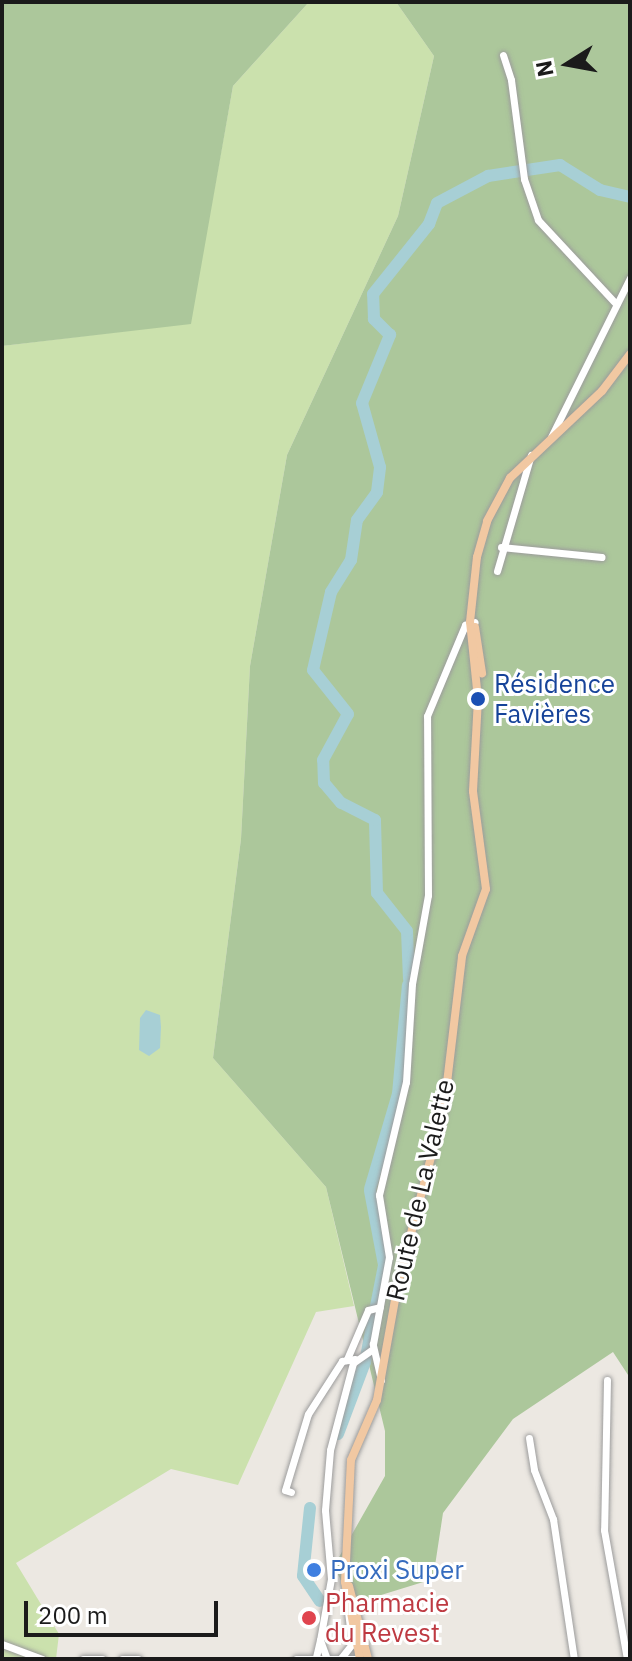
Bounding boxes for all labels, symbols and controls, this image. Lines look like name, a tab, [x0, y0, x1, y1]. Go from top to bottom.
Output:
north arrow	[528, 24, 608, 104]
text: N	[528, 58, 560, 79]
place label: Résidence Favières	[494, 668, 615, 730]
marker: Résidence Favières	[469, 690, 487, 708]
street label: Route de La Valette	[379, 1076, 461, 1304]
place label: Proxi Super	[330, 1554, 464, 1586]
marker: Proxi Super	[305, 1561, 323, 1579]
scale bar	[28, 1585, 222, 1635]
place label: Pharmacie du Revest	[325, 1587, 449, 1648]
text: 200 m	[38, 1599, 108, 1631]
marker: Pharmacie du Revest	[300, 1609, 318, 1627]

